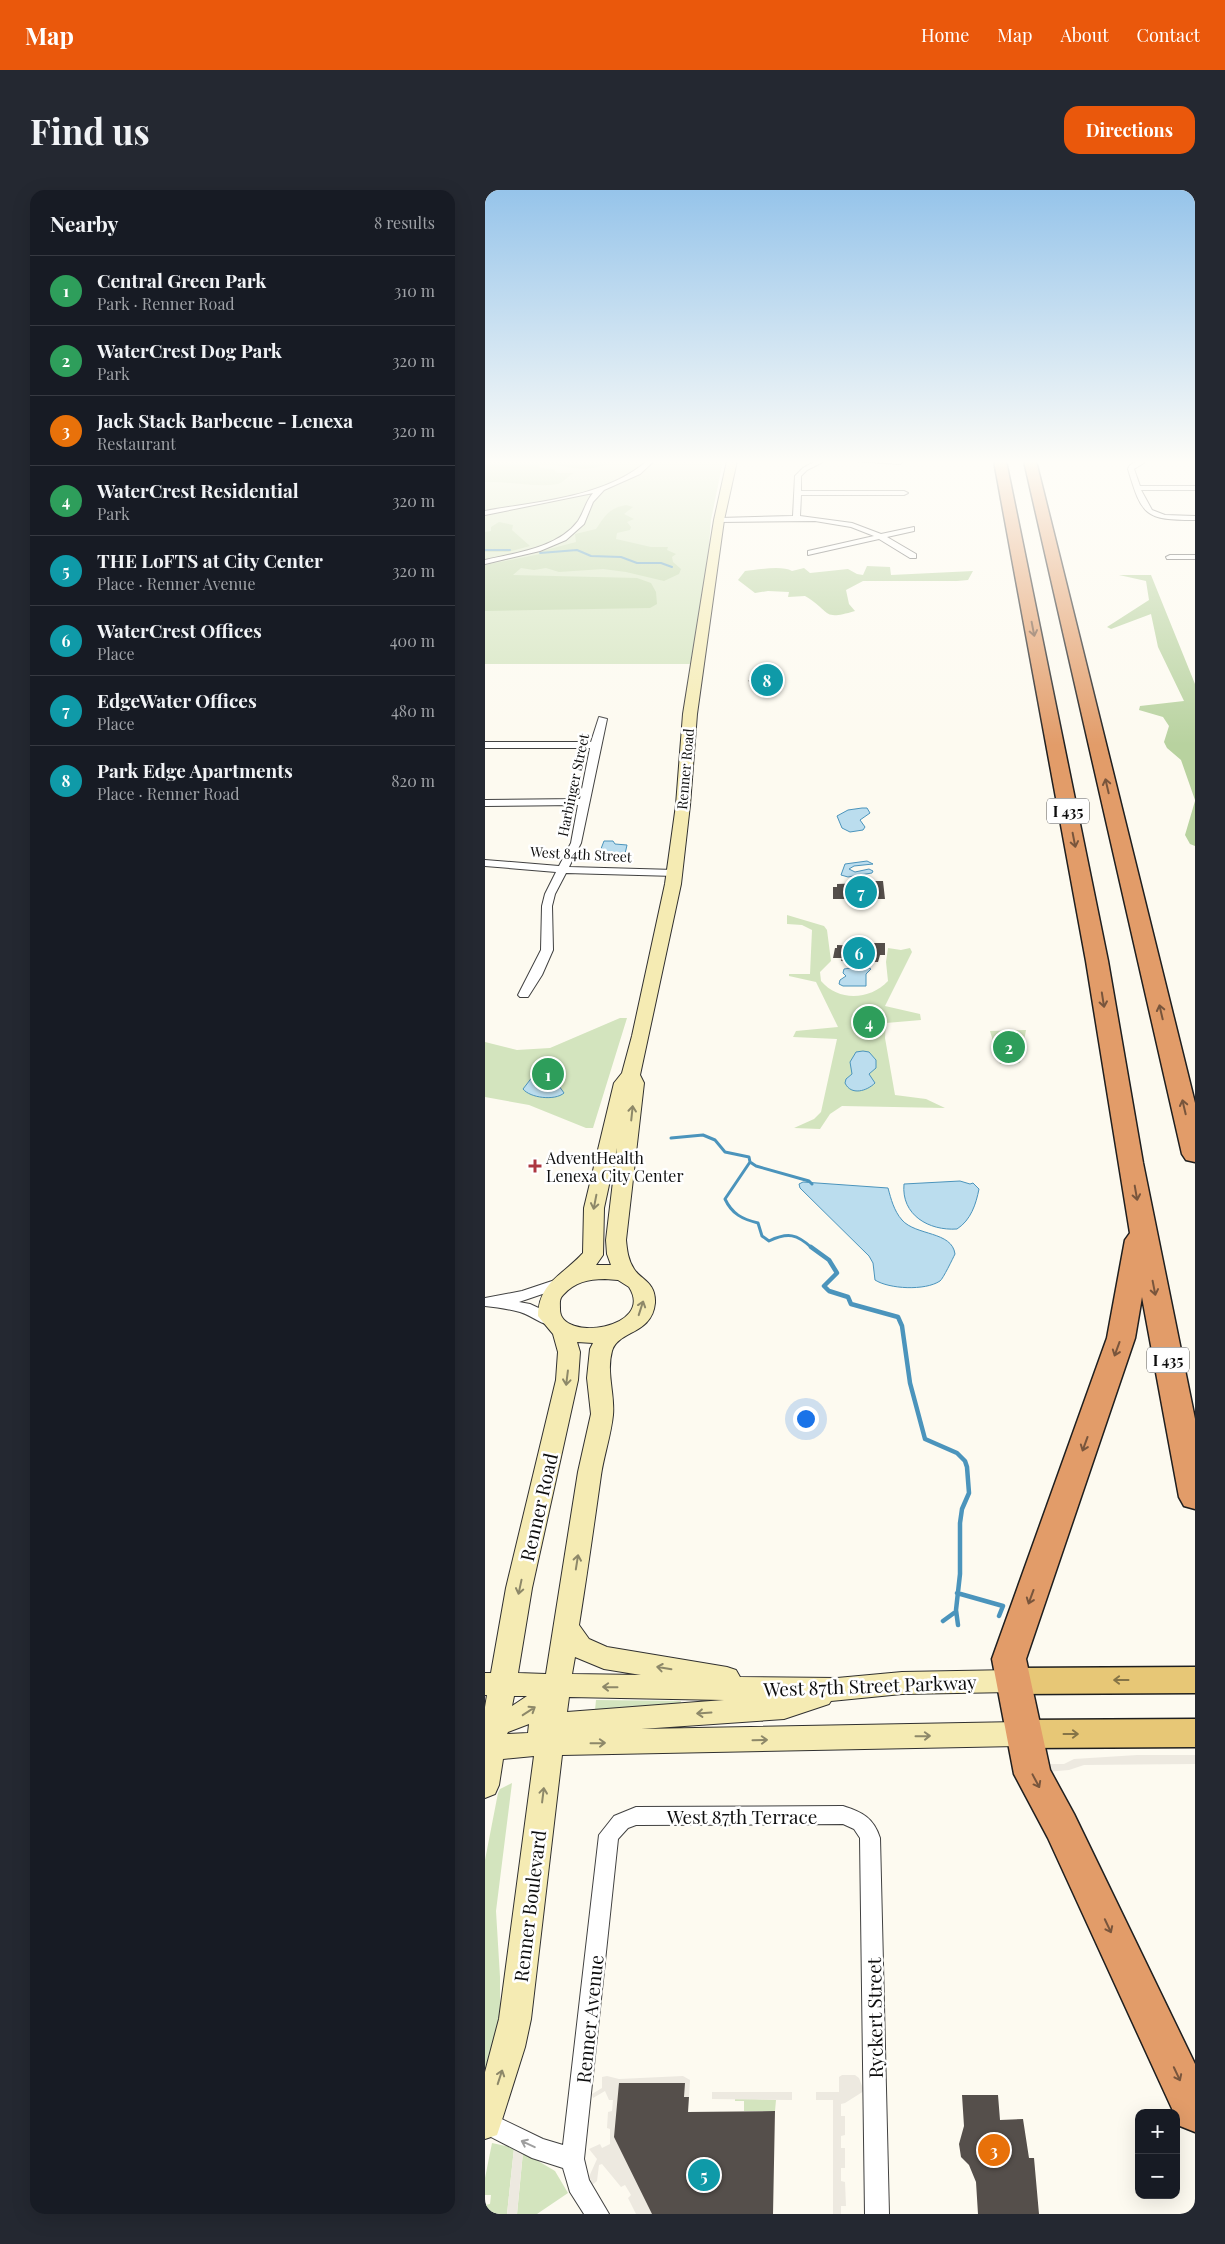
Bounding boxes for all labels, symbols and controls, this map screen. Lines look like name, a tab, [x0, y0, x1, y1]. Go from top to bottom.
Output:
text: Map	[25, 19, 74, 51]
text: Home	[921, 23, 969, 47]
text: Map	[997, 23, 1032, 47]
text: About	[1060, 23, 1109, 47]
text: Contact	[1137, 23, 1200, 47]
button: Directions	[1064, 106, 1195, 154]
text: Find us	[30, 107, 150, 154]
text: Nearby	[50, 209, 119, 237]
text: 8 results	[374, 212, 435, 233]
text: Central Green Park	[97, 267, 266, 293]
text: 1	[63, 280, 69, 301]
text: 310 m	[394, 280, 435, 301]
text: Park · Renner Road	[97, 293, 235, 314]
text: WaterCrest Dog Park	[97, 337, 282, 363]
text: 2	[62, 350, 70, 371]
text: 320 m	[392, 350, 435, 371]
text: Park	[97, 363, 130, 384]
text: Jack Stack Barbecue - Lenexa	[97, 407, 353, 433]
text: 3	[62, 420, 70, 441]
text: 320 m	[392, 420, 435, 441]
text: Restaurant	[97, 433, 176, 454]
text: WaterCrest Residential	[97, 477, 299, 503]
text: 4	[62, 490, 70, 511]
text: 320 m	[392, 490, 435, 511]
text: Park	[97, 503, 130, 524]
text: THE LoFTS at City Center	[97, 547, 323, 573]
text: 5	[62, 560, 70, 581]
text: 320 m	[392, 560, 435, 581]
text: Place · Renner Avenue	[97, 573, 256, 594]
text: WaterCrest Offices	[97, 617, 262, 643]
one-way arrow	[1028, 621, 1038, 637]
text: 6	[62, 630, 70, 651]
text: 400 m	[390, 630, 435, 651]
text: Place	[97, 643, 135, 664]
pin: 8	[751, 661, 783, 699]
text: EdgeWater Offices	[97, 687, 257, 713]
text: 7	[62, 700, 70, 721]
text: 480 m	[391, 700, 435, 721]
text: Place	[97, 713, 135, 734]
street label: Renner Road	[672, 728, 698, 810]
street label: Harbinger Street	[553, 731, 593, 838]
text: Park Edge Apartments	[97, 757, 293, 783]
text: 8	[62, 770, 70, 791]
text: 820 m	[391, 770, 435, 791]
one-way arrow	[1102, 778, 1111, 794]
text: Place · Renner Road	[97, 783, 240, 804]
road number: I 435	[1047, 798, 1089, 824]
one-way arrow	[1069, 832, 1079, 848]
street label: West 84th Street	[529, 842, 633, 866]
pin: 7	[845, 873, 877, 911]
pin: 6	[843, 934, 875, 972]
one-way arrow	[1098, 992, 1108, 1008]
pin: 4	[853, 1003, 885, 1041]
one-way arrow	[1156, 1004, 1165, 1020]
pin: 2	[993, 1028, 1025, 1066]
pin: 1	[532, 1055, 564, 1093]
one-way arrow	[1179, 1100, 1188, 1116]
one-way arrow	[627, 1105, 637, 1121]
place label: AdventHealth Lenexa City Center	[545, 1147, 684, 1186]
marker: AdventHealth Lenexa City Center	[528, 1159, 542, 1173]
one-way arrow	[1131, 1184, 1141, 1200]
one-way arrow	[590, 1193, 600, 1209]
one-way arrow	[1150, 1279, 1159, 1295]
one-way arrow	[637, 1300, 647, 1316]
one-way arrow	[1112, 1341, 1121, 1357]
road number: I 435	[1147, 1348, 1189, 1372]
one-way arrow	[562, 1369, 572, 1385]
your location	[793, 1406, 819, 1432]
one-way arrow	[1080, 1436, 1089, 1452]
street label: Renner Road	[513, 1450, 563, 1564]
one-way arrow	[572, 1554, 582, 1570]
one-way arrow	[514, 1579, 524, 1595]
one-way arrow	[1026, 1589, 1035, 1605]
one-way arrow	[656, 1663, 672, 1673]
street label: West 87th Street Parkway	[762, 1668, 977, 1702]
one-way arrow	[1114, 1675, 1130, 1685]
one-way arrow	[602, 1682, 618, 1691]
one-way arrow	[522, 1705, 536, 1715]
one-way arrow	[696, 1708, 712, 1717]
one-way arrow	[1063, 1729, 1079, 1739]
one-way arrow	[915, 1732, 931, 1741]
one-way arrow	[752, 1735, 768, 1745]
one-way arrow	[590, 1738, 606, 1748]
one-way arrow	[1032, 1773, 1041, 1788]
one-way arrow	[538, 1788, 548, 1804]
street label: West 87th Terrace	[666, 1803, 817, 1829]
street label: Renner Boulevard	[507, 1829, 551, 1983]
one-way arrow	[1104, 1918, 1113, 1933]
street label: Renner Avenue	[569, 1953, 609, 2085]
street label: Ryckert Street	[860, 1957, 888, 2079]
one-way arrow	[1172, 2066, 1182, 2081]
one-way arrow	[496, 2069, 506, 2085]
map controls	[1135, 2109, 1180, 2199]
button: +	[1135, 2109, 1180, 2154]
pin: 3	[978, 2131, 1010, 2169]
one-way arrow	[521, 2139, 536, 2148]
button: −	[1135, 2154, 1180, 2199]
pin: 5	[688, 2156, 720, 2194]

